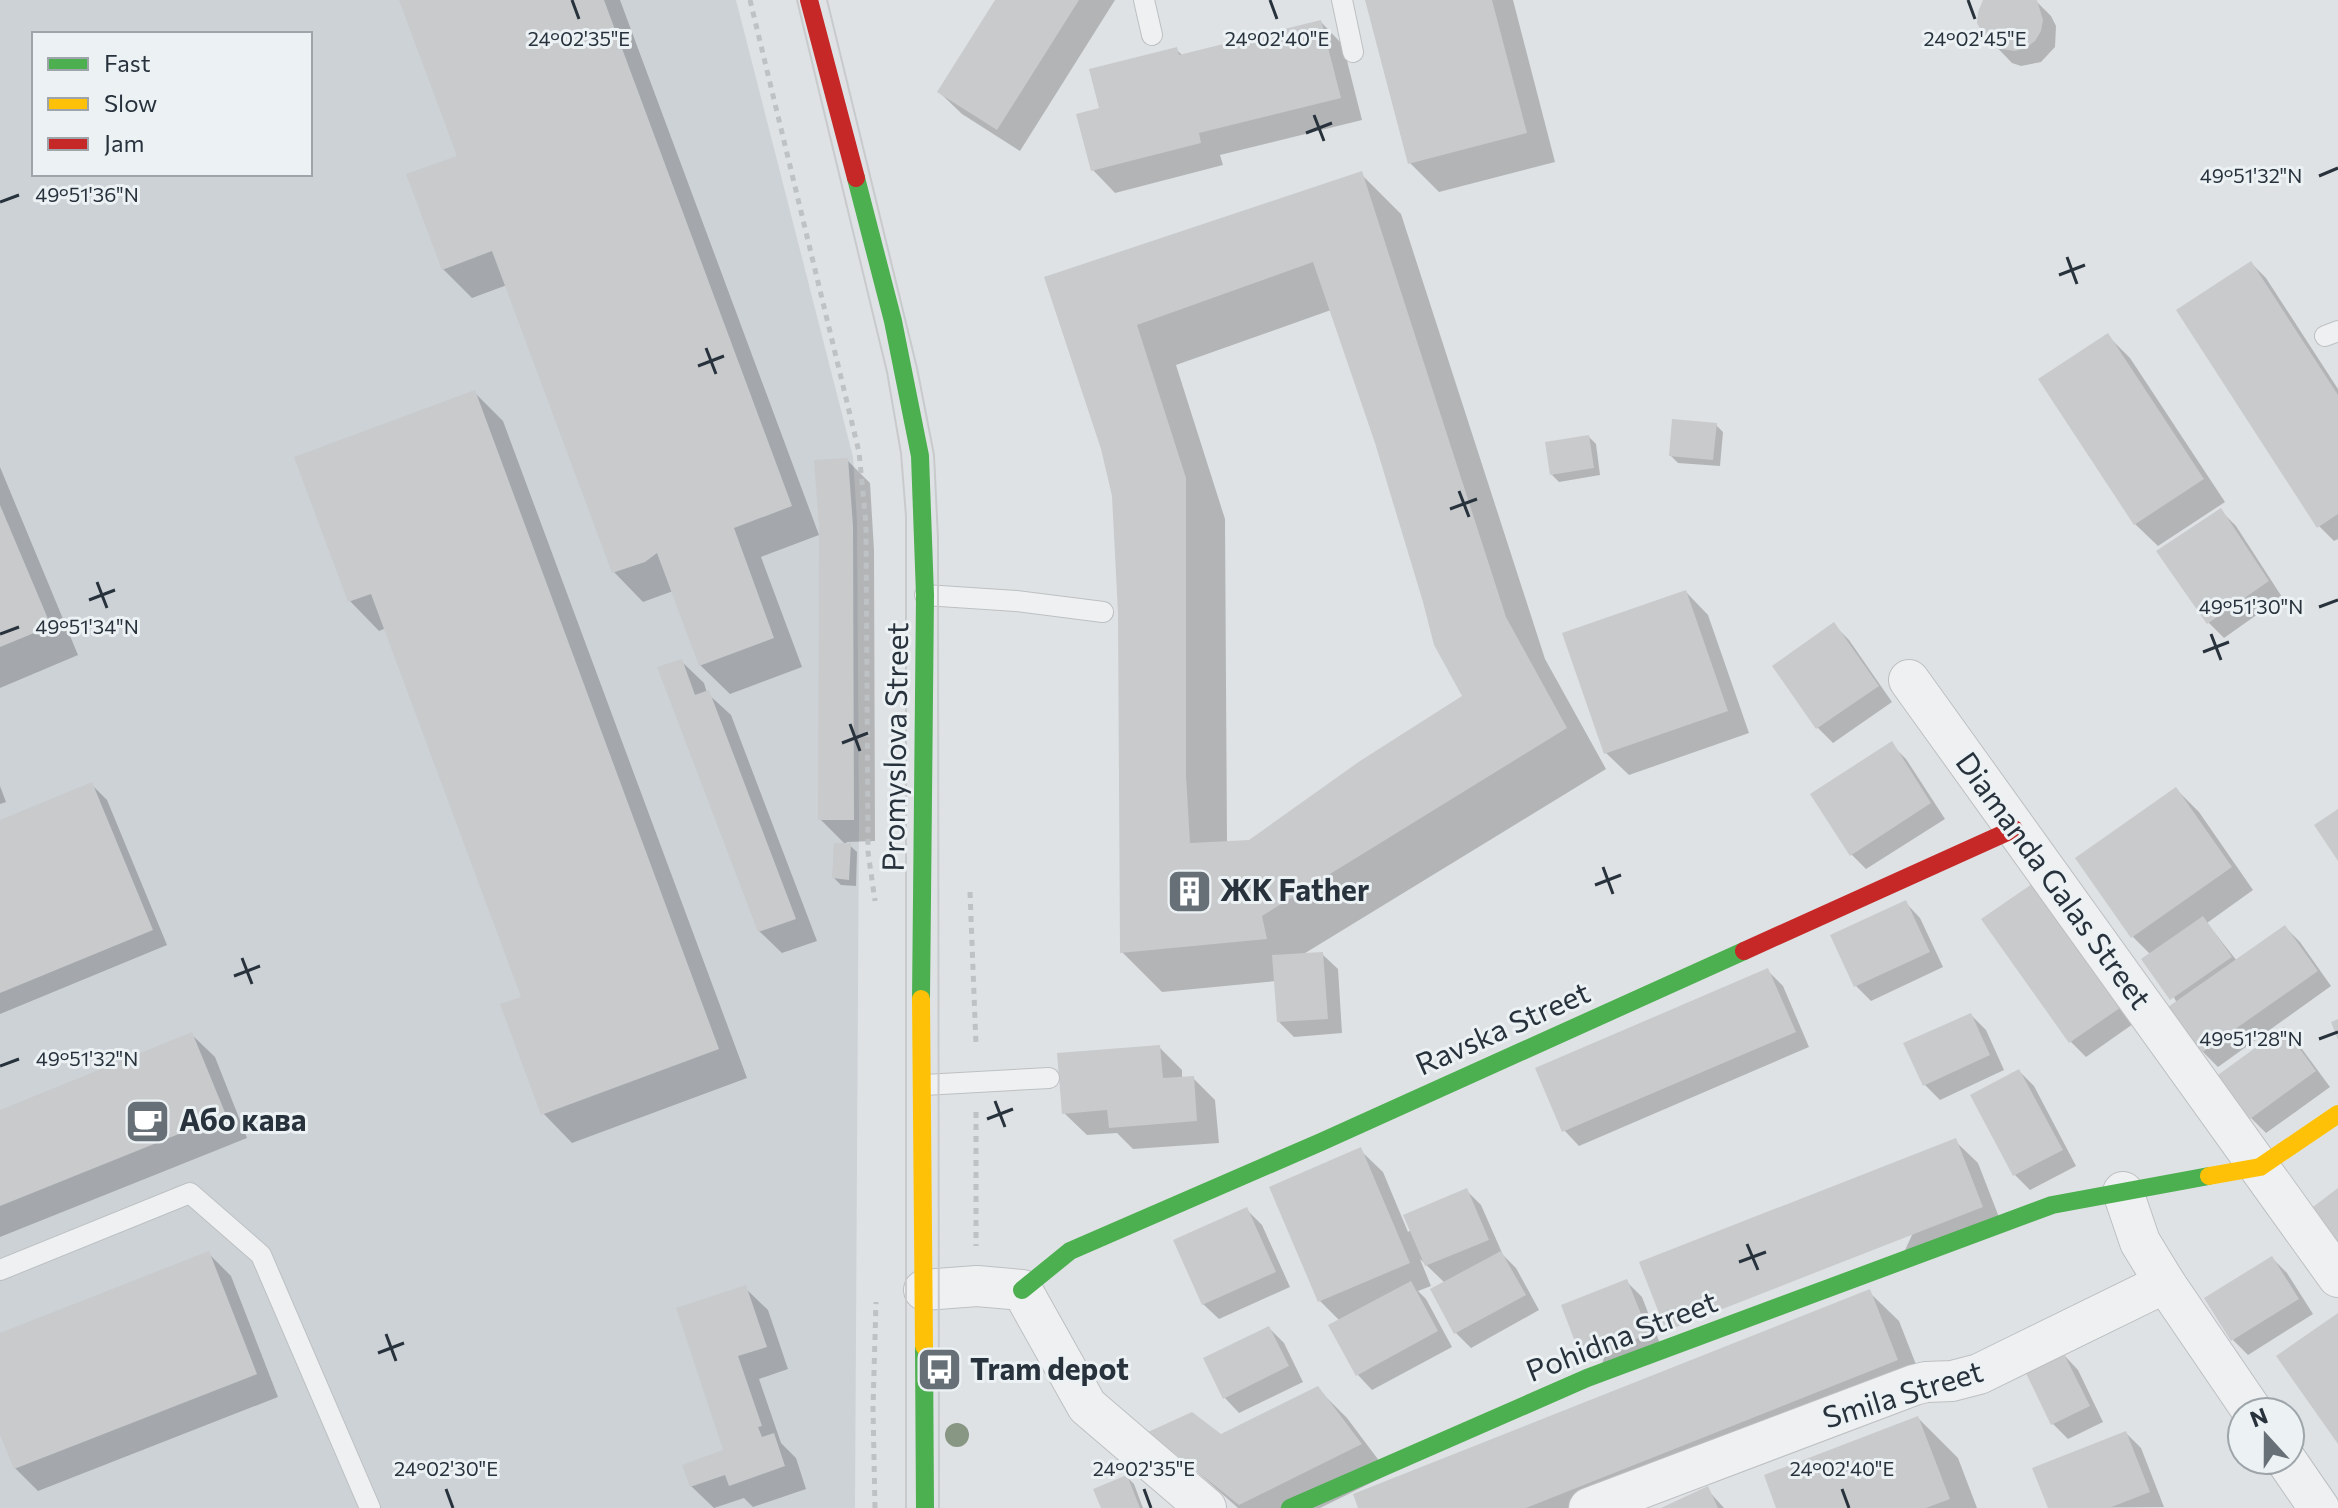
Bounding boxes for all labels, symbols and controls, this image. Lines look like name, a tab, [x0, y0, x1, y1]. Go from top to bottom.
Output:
text: 24°02'35"E	[528, 26, 630, 50]
text: 24°02'40"E	[1225, 26, 1329, 50]
text: 24°02'45"E	[1923, 26, 2027, 50]
legend	[32, 32, 312, 176]
text: Fast	[104, 48, 151, 77]
text: Slow	[104, 88, 157, 117]
text: Jam	[104, 128, 144, 157]
text: 49°51'32"N	[2200, 163, 2302, 187]
text: 49°51'36"N	[35, 182, 139, 206]
text: 49°51'30"N	[2199, 594, 2303, 618]
text: 49°51'34"N	[35, 614, 139, 638]
street label: Promyslova Street	[873, 622, 914, 872]
street label: Diamanda Galas Street	[1949, 744, 2161, 1015]
building icon: ЖК Father	[1165, 867, 1213, 915]
place label: ЖК Father	[1220, 870, 1369, 907]
street label: Ravska Street	[1409, 972, 1595, 1082]
text: 49°51'28"N	[2199, 1026, 2303, 1050]
text: 49°51'32"N	[36, 1046, 138, 1070]
cafe icon: Або кава	[124, 1097, 172, 1145]
place label: Або кава	[179, 1100, 306, 1137]
street label: Pohidna Street	[1520, 1281, 1722, 1388]
bus stop icon: Tram depot	[915, 1346, 963, 1394]
place label: Tram depot	[970, 1349, 1129, 1386]
street label: Smila Street	[1818, 1351, 1987, 1434]
north arrow	[2226, 1396, 2306, 1476]
text: N	[2246, 1401, 2271, 1432]
text: 24°02'30"E	[394, 1456, 498, 1480]
text: 24°02'35"E	[1093, 1456, 1195, 1480]
text: 24°02'40"E	[1790, 1456, 1894, 1480]

